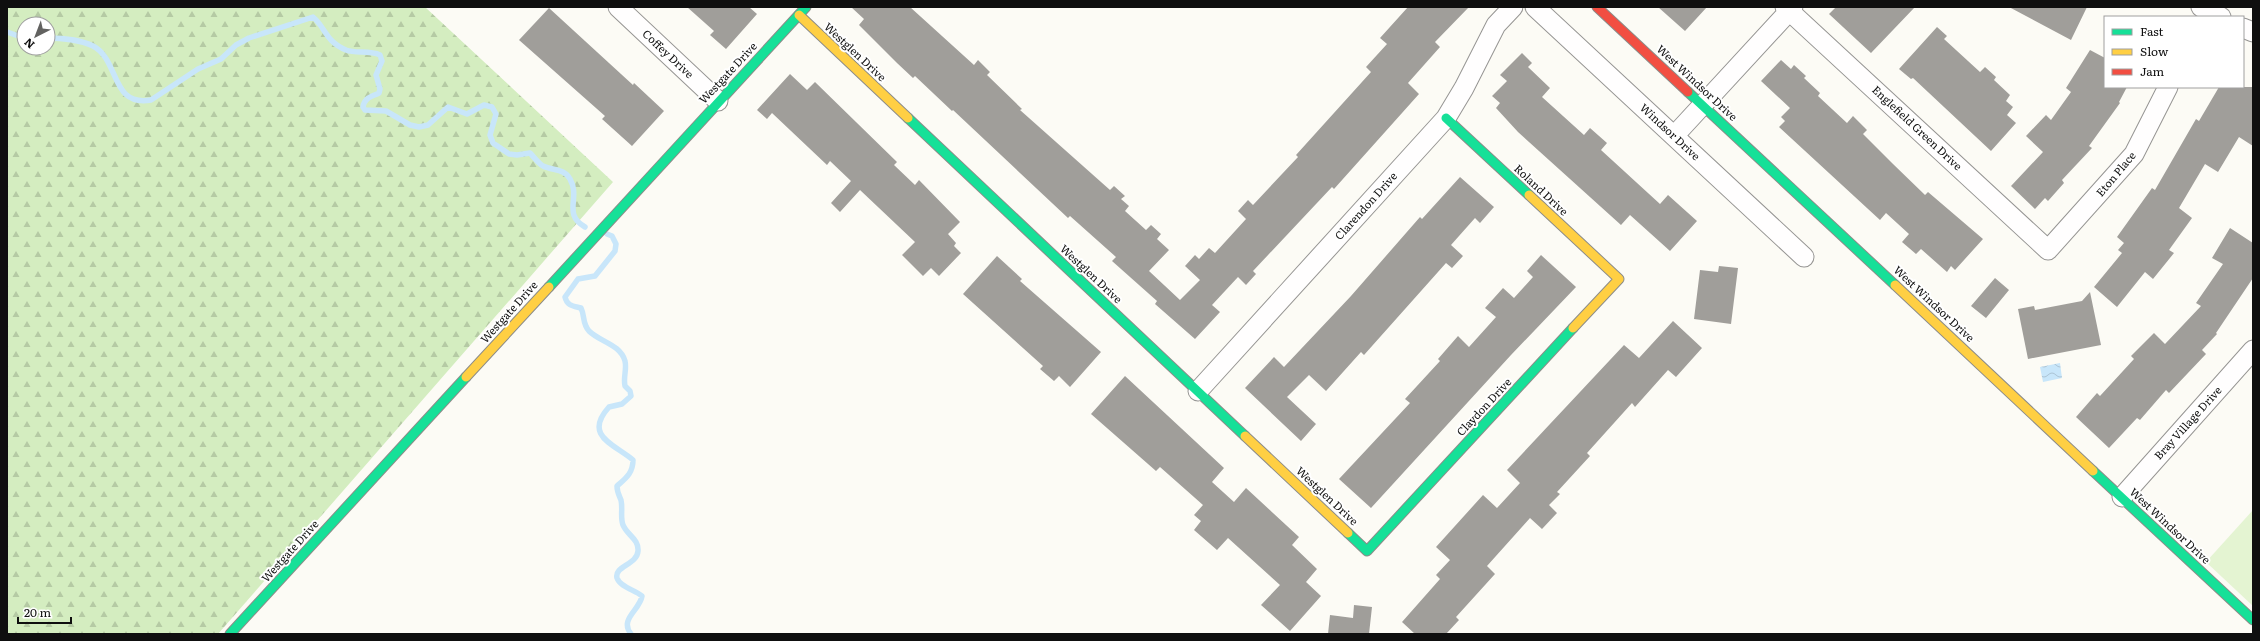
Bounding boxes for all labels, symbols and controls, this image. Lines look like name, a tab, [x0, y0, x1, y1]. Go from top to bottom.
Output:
north arrow	[16, 16, 56, 56]
legend	[2104, 16, 2244, 88]
street label: Westglen Drive	[821, 18, 890, 84]
text: Fast	[2140, 22, 2164, 40]
street label: Coffey Drive	[639, 25, 698, 81]
text: N	[20, 35, 37, 53]
street label: Westgate Drive	[695, 38, 760, 107]
street label: West Windsor Drive	[1654, 41, 1742, 124]
text: Slow	[2140, 42, 2169, 60]
text: Jam	[2140, 62, 2165, 80]
street label: Englefield Green Drive	[1869, 81, 1966, 173]
street label: Windsor Drive	[1637, 99, 1705, 164]
street label: Eton Place	[2092, 147, 2139, 199]
street label: Roland Drive	[1511, 160, 1572, 219]
street label: Clarendon Drive	[1330, 168, 1400, 243]
street label: Westglen Drive	[1057, 240, 1126, 306]
street label: West Windsor Drive	[1891, 262, 1979, 345]
street label: Westgate Drive	[476, 277, 541, 346]
street label: Claydon Drive	[1452, 374, 1515, 439]
street label: Bray Village Drive	[2150, 382, 2225, 463]
street label: Westglen Drive	[1293, 462, 1362, 528]
street label: West Windsor Drive	[2127, 484, 2215, 567]
street label: Westgate Drive	[257, 516, 322, 585]
scale bar	[18, 599, 71, 625]
text: 20 m	[24, 603, 51, 621]

